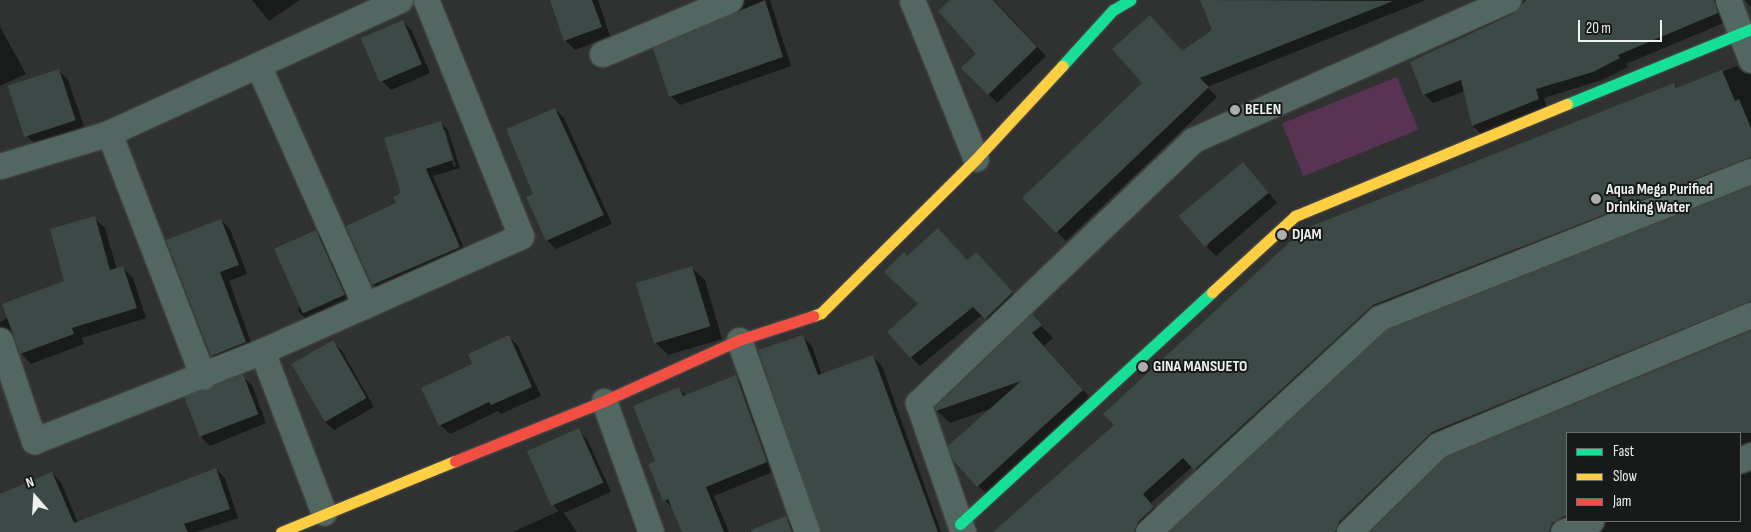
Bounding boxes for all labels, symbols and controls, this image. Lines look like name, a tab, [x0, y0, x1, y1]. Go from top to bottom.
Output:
scale bar	[1581, 10, 1665, 42]
text: 20 m	[1586, 19, 1611, 38]
place label: BELEN	[1245, 100, 1281, 120]
marker: BELEN	[1229, 104, 1241, 116]
place label: Aqua Mega Purified Drinking Water	[1606, 180, 1713, 218]
marker: Aqua Mega Purified Drinking Water	[1590, 193, 1602, 205]
place label: DJAM	[1292, 225, 1322, 245]
marker: DJAM	[1276, 229, 1288, 241]
place label: GINA MANSUETO	[1153, 357, 1247, 377]
marker: GINA MANSUETO	[1137, 361, 1149, 373]
legend	[1566, 432, 1741, 522]
text: Fast	[1613, 442, 1634, 461]
text: Slow	[1613, 467, 1637, 486]
north arrow	[10, 472, 60, 522]
text: N	[24, 473, 36, 492]
text: Jam	[1613, 492, 1631, 511]

